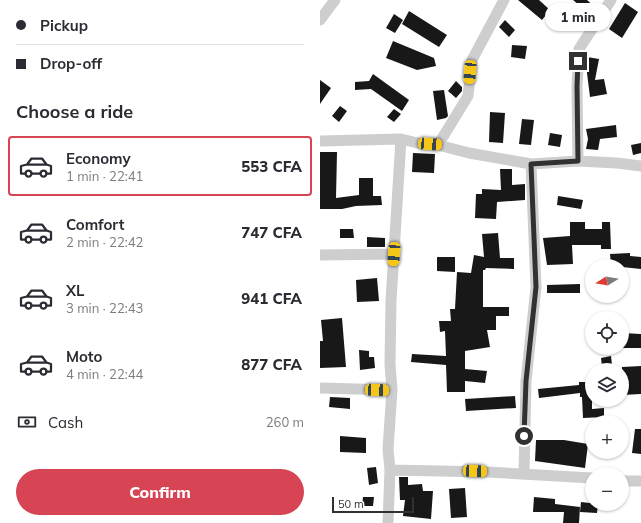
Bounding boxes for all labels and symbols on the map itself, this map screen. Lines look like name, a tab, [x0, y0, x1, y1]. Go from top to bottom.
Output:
callout: 1 min	[545, 3, 611, 31]
route end	[569, 52, 587, 70]
car	[463, 60, 477, 84]
car	[418, 137, 442, 151]
car	[387, 242, 401, 266]
north arrow	[585, 259, 629, 303]
car	[365, 384, 389, 396]
route start	[515, 427, 533, 445]
car	[463, 465, 487, 477]
scale bar	[332, 495, 414, 514]

